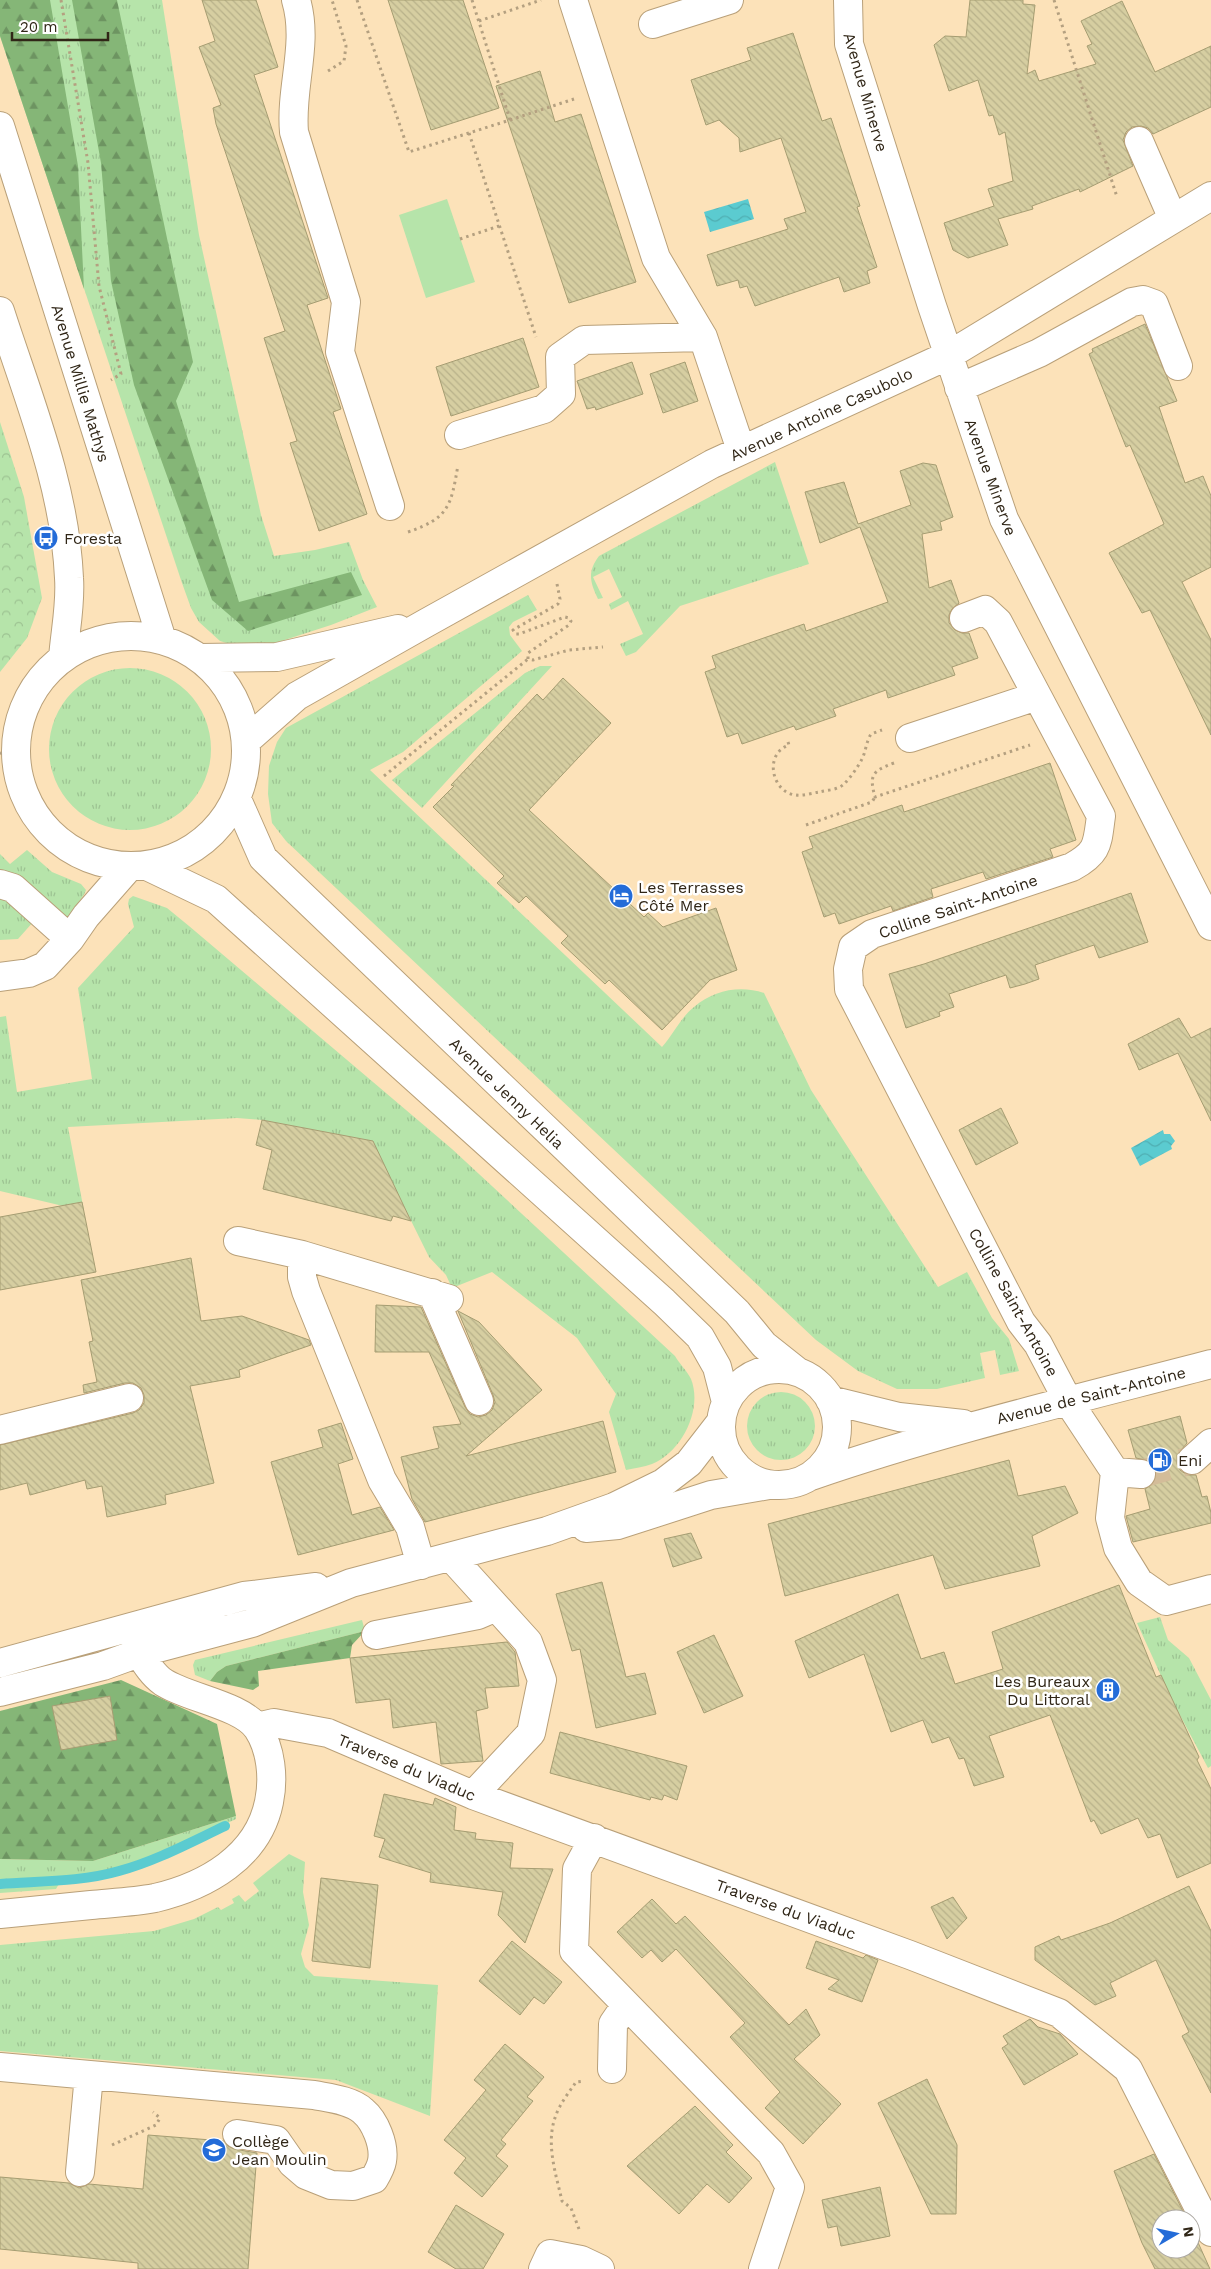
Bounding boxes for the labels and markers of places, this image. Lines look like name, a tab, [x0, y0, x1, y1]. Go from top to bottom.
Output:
bus stop icon: Foresta	[33, 525, 59, 551]
place label: Foresta	[64, 529, 122, 548]
place label: Les Terrasses Côté Mer	[638, 878, 744, 915]
hotel icon: Les Terrasses Côté Mer	[608, 883, 634, 909]
fuel station icon: Eni	[1147, 1447, 1173, 1473]
place label: Eni	[1178, 1451, 1202, 1470]
place label: Les Bureaux Du Littoral	[994, 1672, 1090, 1709]
building icon: Les Bureaux Du Littoral	[1095, 1677, 1121, 1703]
place label: Collège Jean Moulin	[232, 2132, 327, 2169]
school or university icon: Collège Jean Moulin	[201, 2137, 227, 2163]

